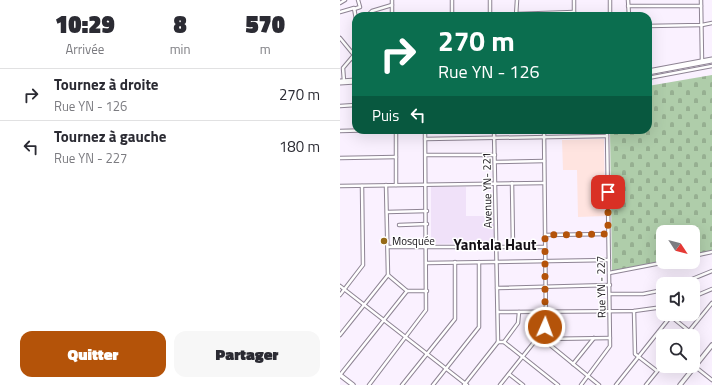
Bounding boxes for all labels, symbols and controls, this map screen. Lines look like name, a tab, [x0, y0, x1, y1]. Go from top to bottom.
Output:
text: 10:29	[55, 6, 115, 42]
text: 8	[173, 6, 187, 42]
text: 570	[245, 6, 285, 42]
text: 270 m	[438, 19, 515, 62]
icon: right	[372, 28, 424, 80]
text: Arrivée	[65, 39, 104, 59]
text: min	[170, 39, 190, 59]
text: m	[260, 39, 271, 59]
text: Rue YN - 126	[438, 58, 540, 85]
text: Tournez à droite	[54, 73, 159, 96]
text: 270 m	[279, 83, 320, 106]
icon: right	[20, 84, 42, 106]
text: Rue YN - 126	[54, 96, 127, 116]
text: Puis	[372, 104, 399, 127]
icon: left	[407, 104, 429, 126]
text: Tournez à gauche	[54, 125, 166, 148]
text: 180 m	[279, 135, 320, 158]
icon: left	[20, 136, 42, 158]
text: Rue YN - 227	[54, 148, 127, 168]
street label: Avenue YN- 221	[478, 152, 496, 228]
pin	[591, 175, 625, 209]
icon: arrive	[597, 181, 619, 203]
north arrow	[656, 225, 700, 269]
map controls	[656, 225, 700, 373]
place label: Mosquée	[392, 233, 435, 249]
district label: Yantala Haut	[453, 233, 537, 256]
marker: Mosquée	[379, 236, 389, 246]
street label: Rue YN - 227	[592, 256, 610, 318]
button: sound	[656, 277, 700, 321]
position arrow	[524, 306, 566, 348]
button: search	[656, 329, 700, 373]
button: Quitter	[20, 331, 166, 377]
button: Partager	[174, 331, 320, 377]

